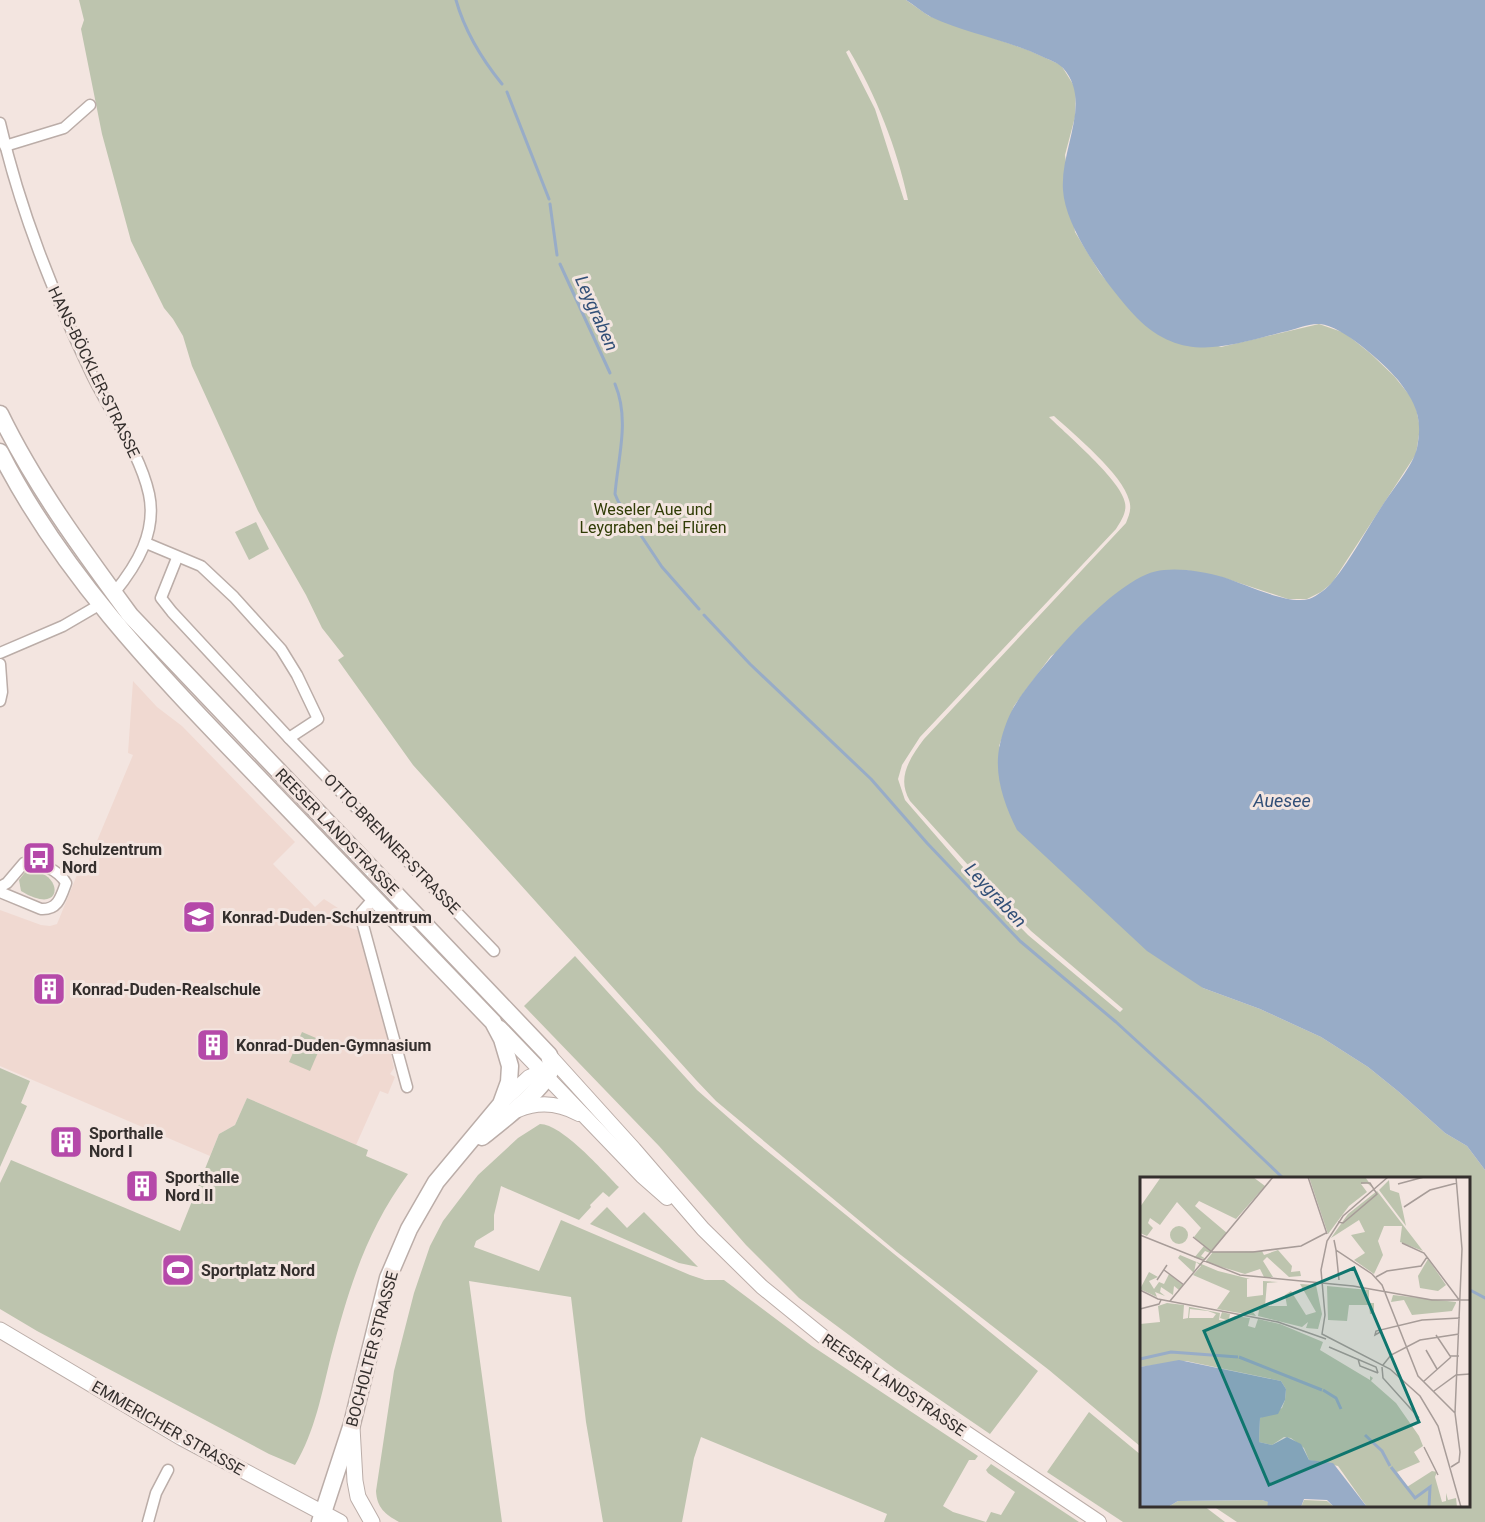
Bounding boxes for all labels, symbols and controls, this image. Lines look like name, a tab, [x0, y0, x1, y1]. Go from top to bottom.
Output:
water label: Leygraben	[571, 272, 623, 354]
street label: HANS-BÖCKLER-STRASSE	[44, 283, 144, 461]
park label: Weseler Aue und Leygraben bei Flüren	[579, 500, 727, 537]
street label: REESER LANDSTRASSE	[271, 765, 403, 899]
street label: OTTO-BRENNER-STRASSE	[320, 770, 464, 918]
water label: Auesee	[1252, 790, 1311, 811]
bus stop icon: Schulzentrum Nord	[21, 840, 57, 876]
place label: Schulzentrum Nord	[62, 840, 162, 877]
water label: Leygraben	[961, 858, 1031, 932]
school or university icon: Konrad-Duden-Schulzentrum	[181, 899, 217, 935]
place label: Konrad-Duden-Schulzentrum	[222, 908, 432, 927]
building icon: Konrad-Duden-Realschule	[31, 971, 67, 1007]
place label: Konrad-Duden-Realschule	[72, 980, 261, 999]
building icon: Konrad-Duden-Gymnasium	[195, 1027, 231, 1063]
place label: Konrad-Duden-Gymnasium	[236, 1036, 431, 1055]
building icon: Sporthalle Nord I	[48, 1124, 84, 1160]
place label: Sporthalle Nord I	[89, 1124, 164, 1161]
building icon: Sporthalle Nord II	[124, 1168, 160, 1204]
place label: Sporthalle Nord II	[165, 1168, 240, 1205]
inset map	[1140, 1177, 1470, 1507]
sports icon: Sportplatz Nord	[160, 1252, 196, 1288]
place label: Sportplatz Nord	[201, 1261, 315, 1280]
street label: BOCHOLTER STRASSE	[342, 1269, 402, 1429]
street label: REESER LANDSTRASSE	[819, 1330, 969, 1440]
street label: EMMERICHER STRASSE	[89, 1377, 247, 1479]

